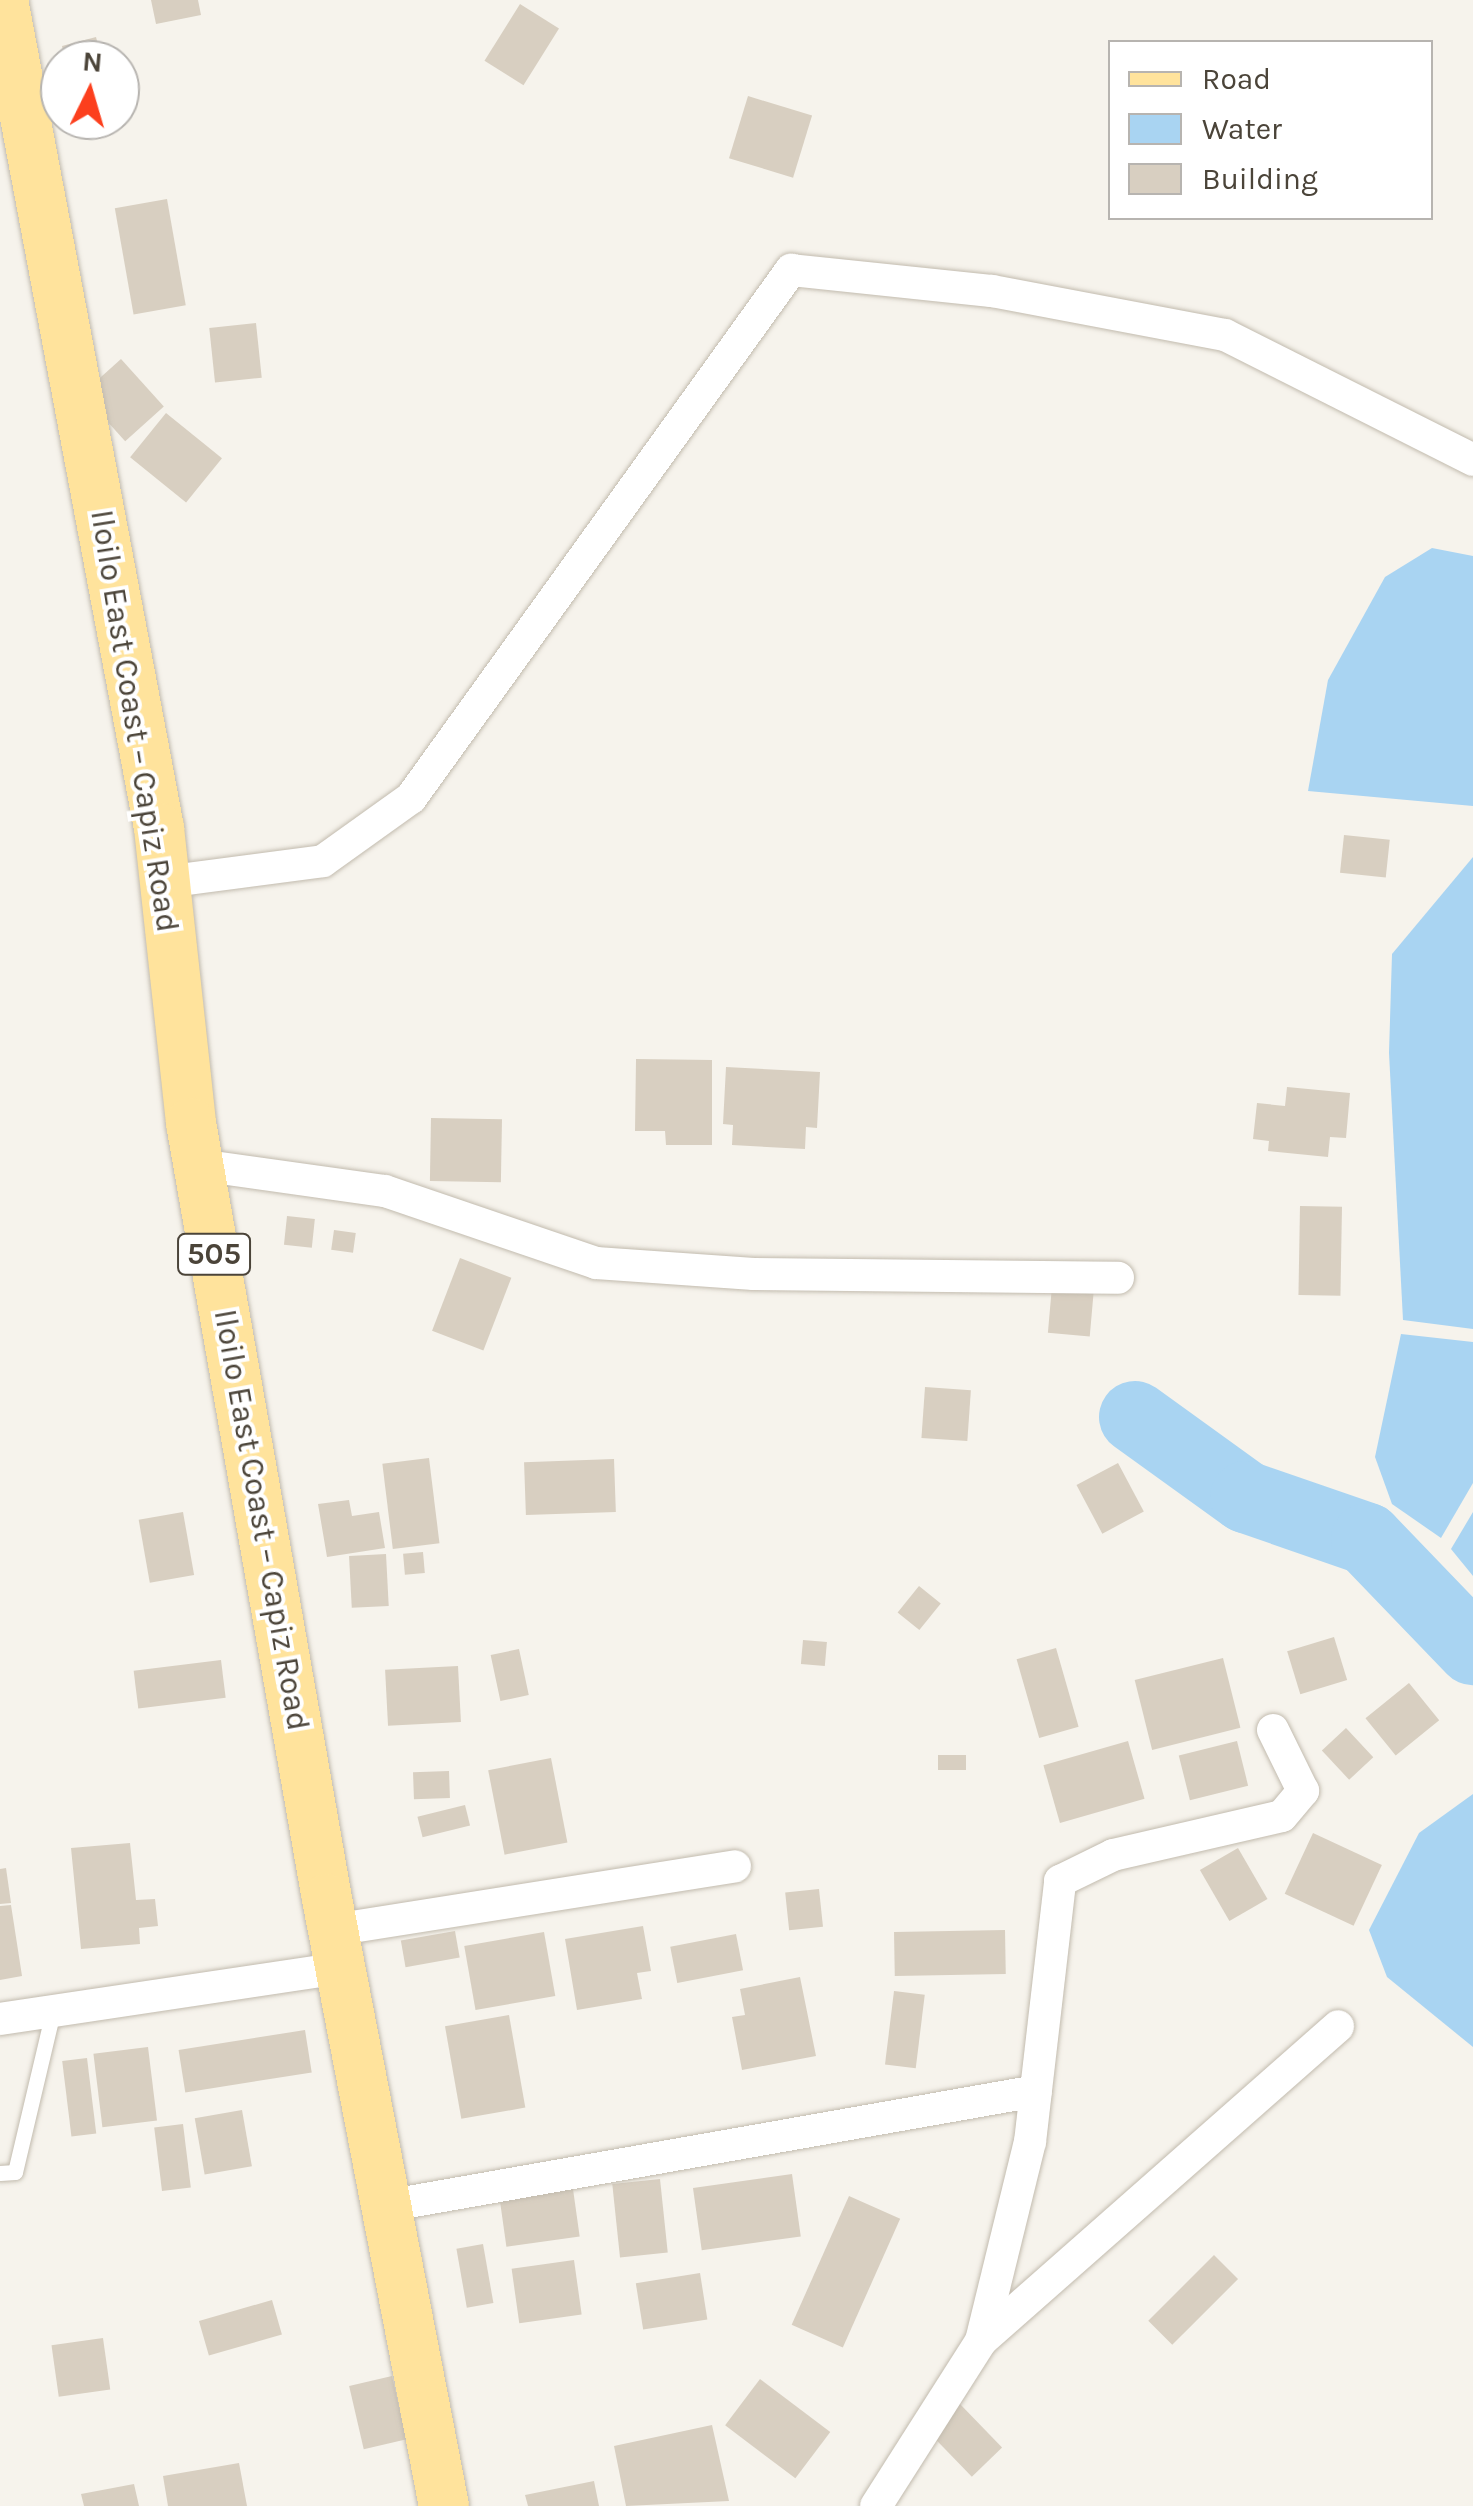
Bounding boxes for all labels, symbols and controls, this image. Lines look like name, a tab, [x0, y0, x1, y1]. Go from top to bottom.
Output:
north arrow	[40, 40, 140, 140]
legend	[1108, 40, 1433, 220]
text: N	[81, 44, 104, 79]
text: Road	[1202, 61, 1271, 97]
text: Water	[1202, 111, 1282, 147]
text: Building	[1202, 161, 1318, 197]
street label: Iloilo East Coast – Capiz Road	[82, 507, 186, 935]
road number: 505	[176, 1229, 252, 1279]
street label: Iloilo East Coast – Capiz Road	[205, 1306, 317, 1734]

